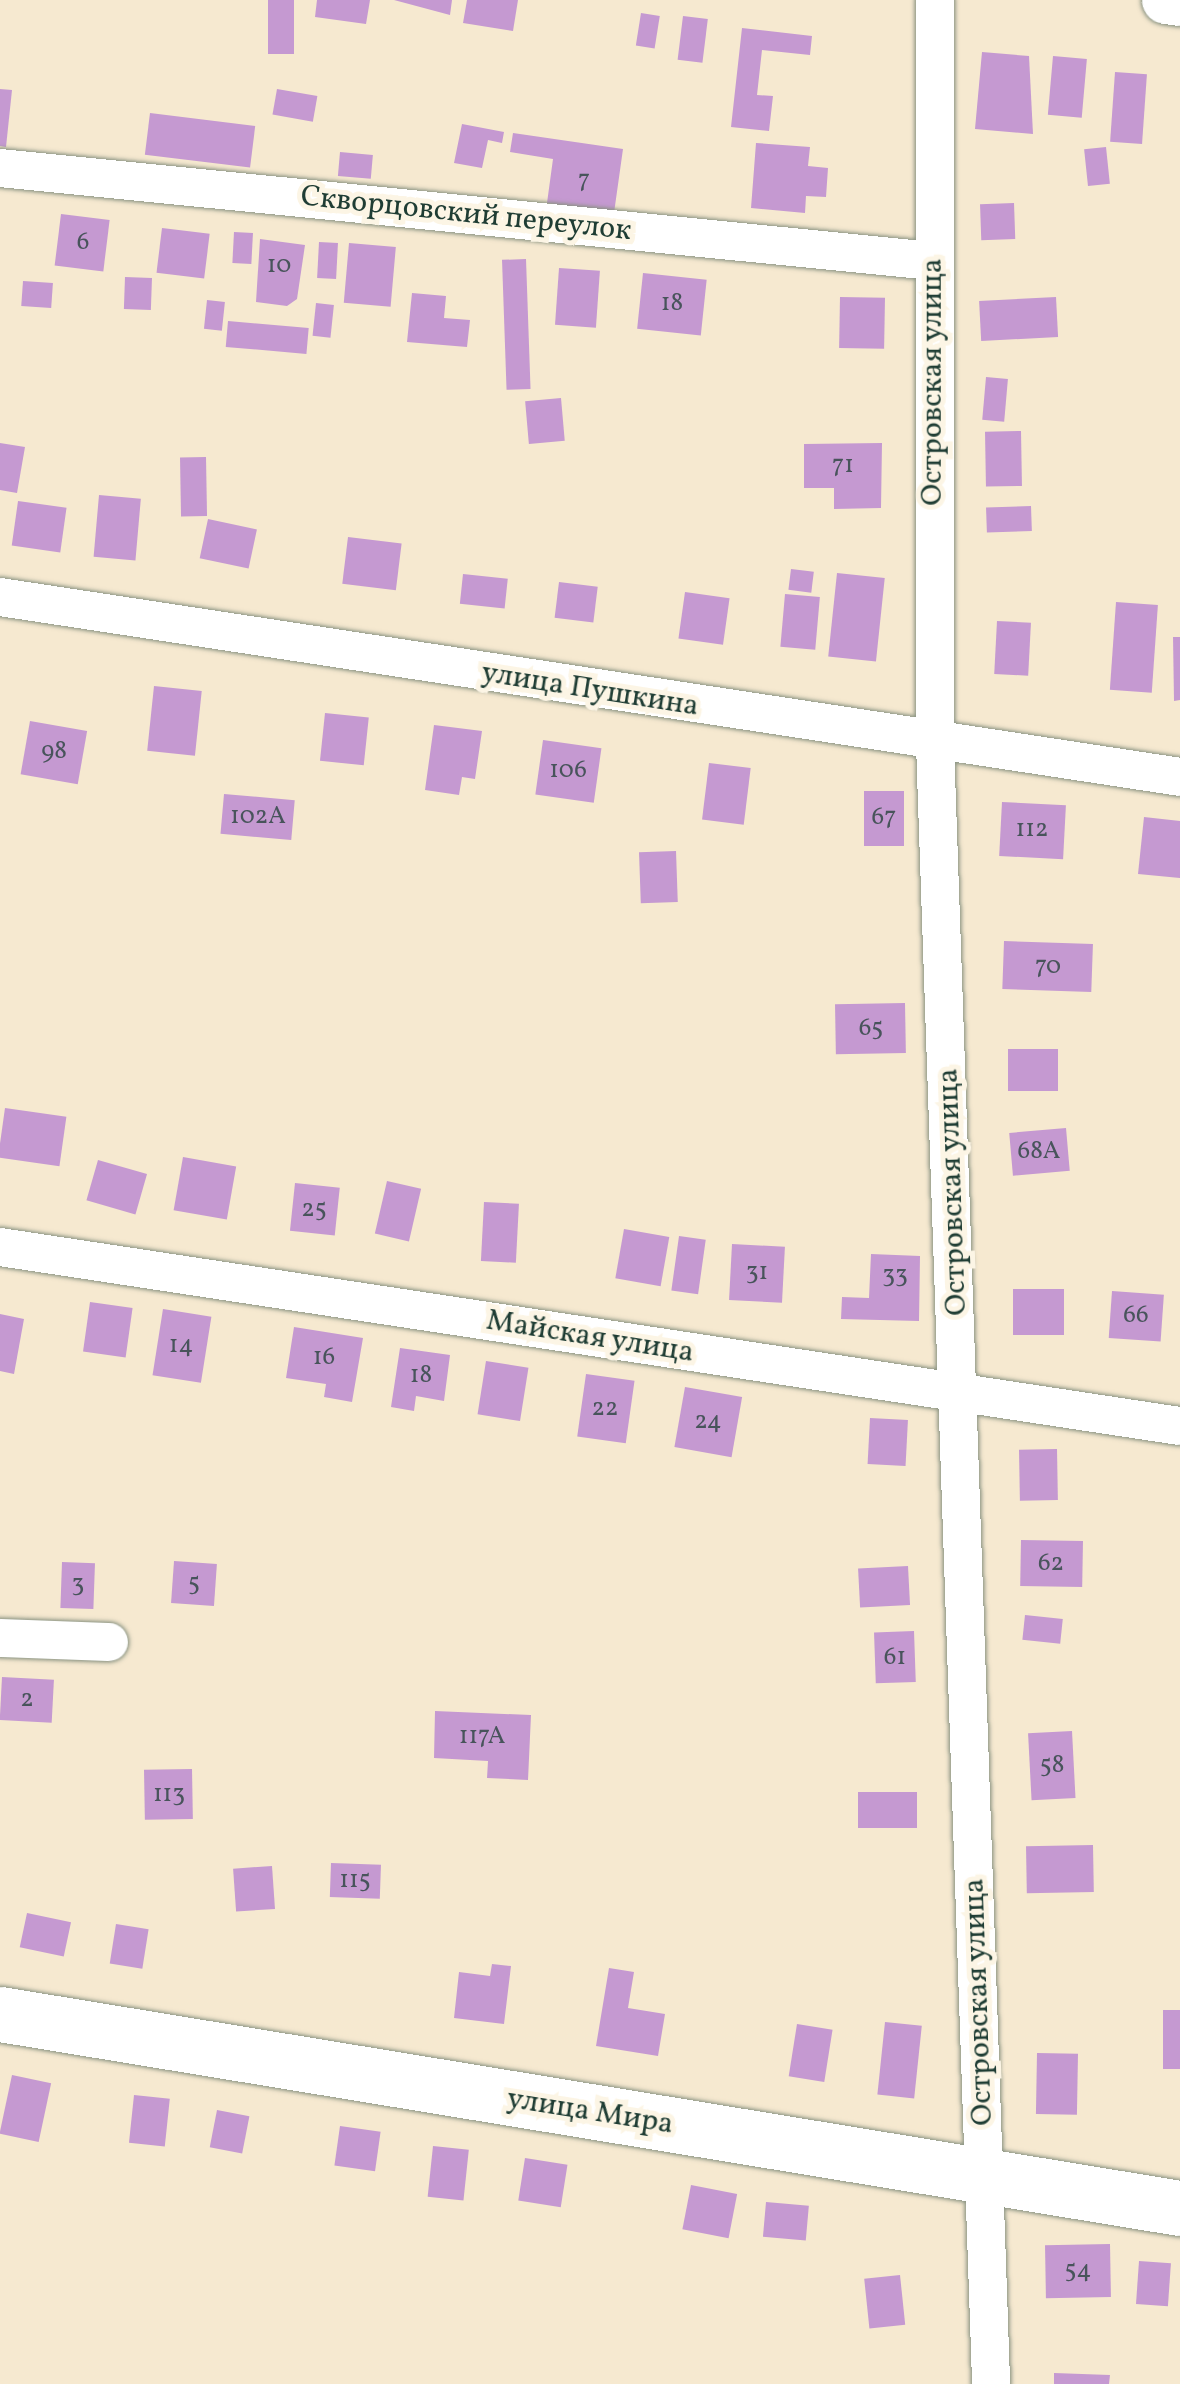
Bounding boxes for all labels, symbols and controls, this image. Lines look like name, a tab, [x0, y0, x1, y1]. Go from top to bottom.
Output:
house number: 7	[578, 166, 590, 196]
street label: Скворцовский переулок	[299, 179, 633, 249]
house number: 6	[77, 228, 89, 258]
house number: 10	[267, 251, 291, 281]
street label: Островская улица	[915, 258, 951, 506]
house number: 18	[661, 289, 683, 319]
house number: 71	[832, 451, 854, 481]
street label: улица Пушкина	[479, 655, 701, 725]
house number: 98	[41, 737, 67, 767]
house number: 106	[549, 756, 587, 786]
house number: 102А	[230, 802, 286, 832]
house number: 67	[872, 803, 896, 833]
house number: 112	[1016, 815, 1048, 845]
house number: 70	[1035, 952, 1061, 982]
house number: 65	[859, 1014, 883, 1044]
street label: Островская улица	[931, 1067, 975, 1317]
house number: 68А	[1018, 1137, 1060, 1167]
house number: 25	[301, 1195, 327, 1225]
house number: 31	[746, 1258, 768, 1288]
house number: 33	[882, 1261, 908, 1291]
house number: 66	[1123, 1301, 1149, 1331]
street label: Майская улица	[483, 1303, 697, 1371]
house number: 14	[169, 1331, 193, 1361]
house number: 16	[313, 1343, 335, 1373]
house number: 18	[410, 1361, 432, 1391]
house number: 22	[592, 1394, 618, 1424]
house number: 24	[694, 1407, 722, 1437]
house number: 62	[1038, 1549, 1064, 1579]
house number: 5	[188, 1569, 200, 1599]
house number: 3	[72, 1570, 84, 1600]
house number: 61	[884, 1643, 906, 1673]
house number: 2	[20, 1685, 34, 1715]
house number: 117А	[459, 1722, 505, 1752]
house number: 58	[1040, 1751, 1064, 1781]
house number: 113	[153, 1780, 185, 1810]
house number: 115	[339, 1866, 371, 1896]
street label: Островская улица	[957, 1877, 1001, 2127]
street label: улица Мира	[504, 2081, 676, 2143]
house number: 54	[1065, 2256, 1091, 2286]

